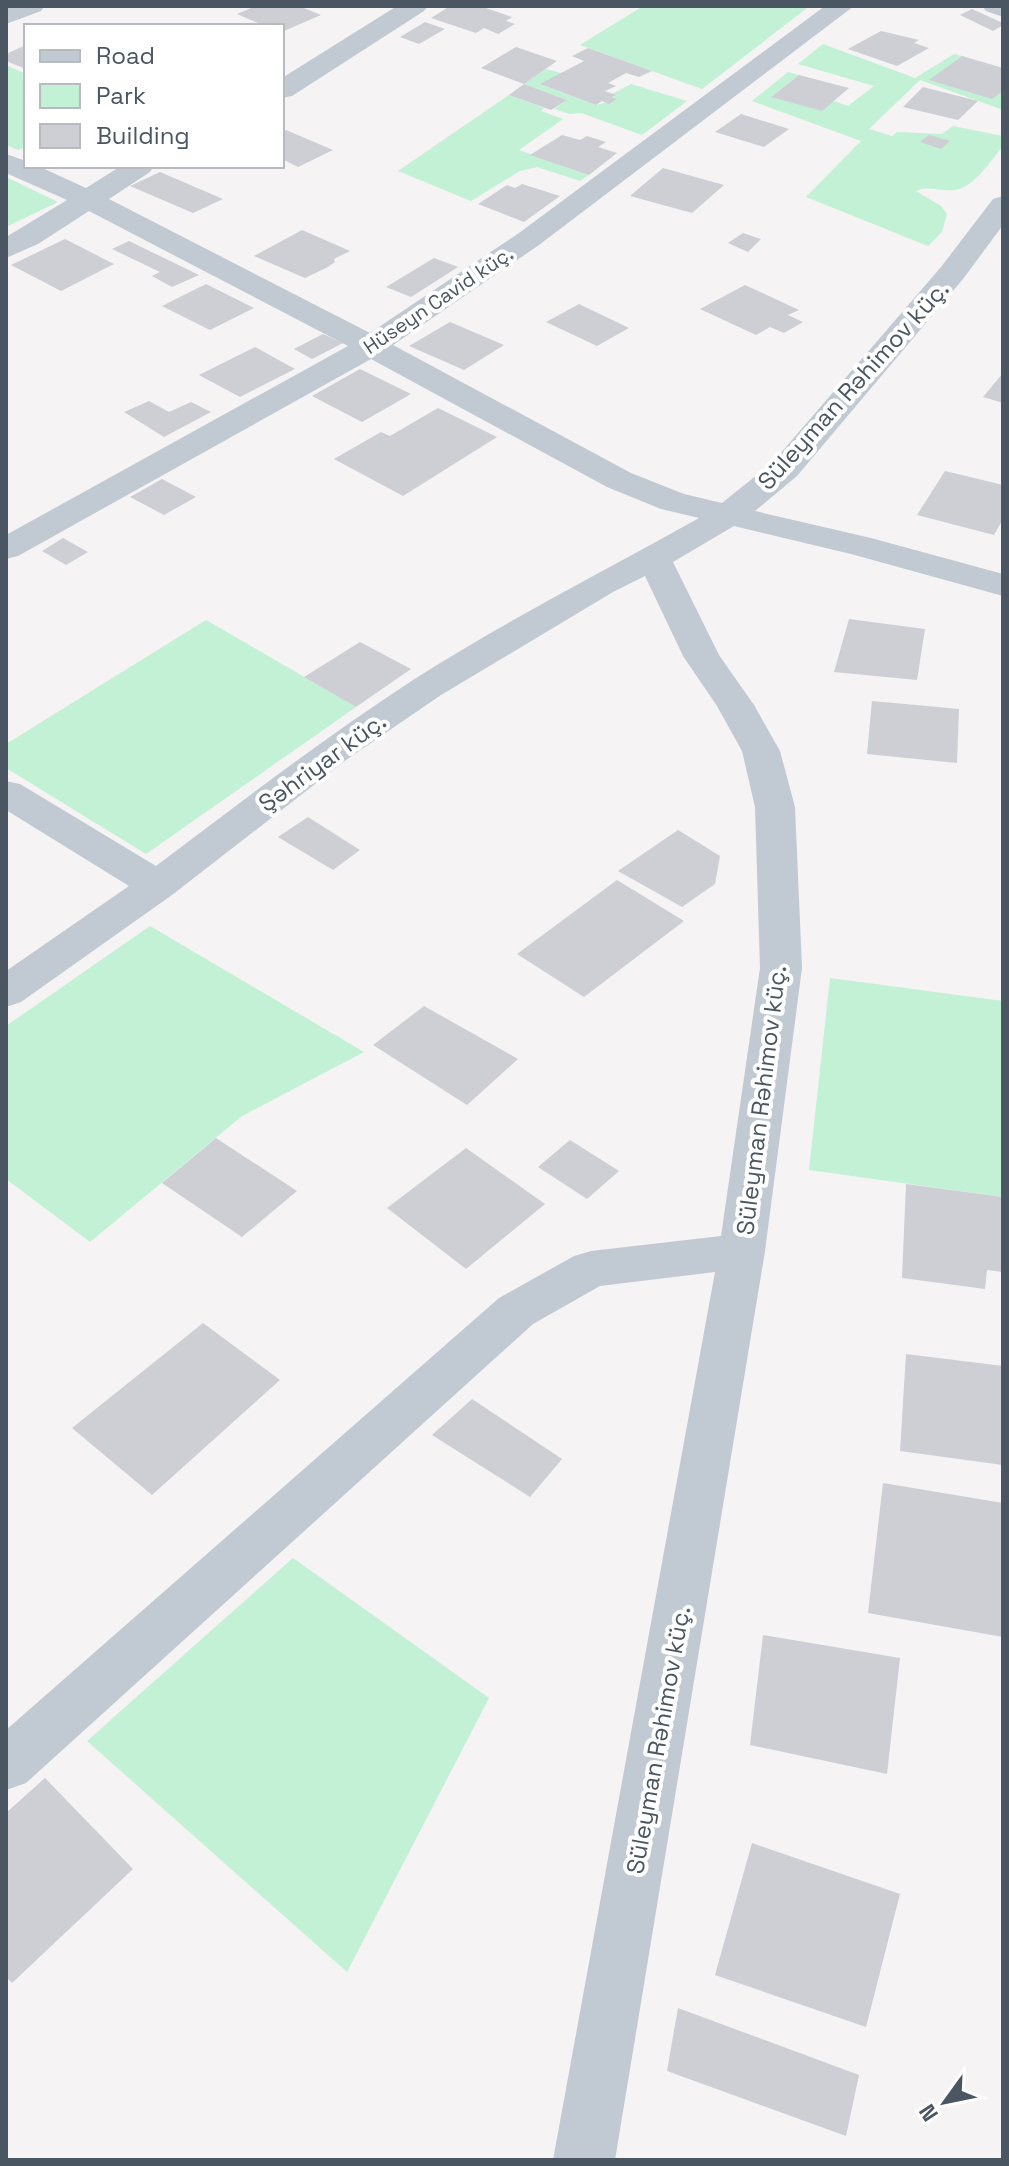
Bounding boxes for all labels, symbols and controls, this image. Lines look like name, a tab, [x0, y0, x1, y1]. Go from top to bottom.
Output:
legend	[24, 24, 284, 168]
text: Road	[96, 40, 155, 71]
text: Park	[96, 80, 146, 111]
text: Building	[96, 120, 190, 151]
street label: Hüseyn Cavid küç.	[358, 240, 518, 360]
street label: Süleyman Rəhimov küç.	[751, 274, 955, 496]
street label: Şəhriyar küç.	[252, 705, 392, 819]
street label: Süleyman Rəhimov küç.	[729, 963, 793, 1237]
street label: Süleyman Rəhimov küç.	[619, 1604, 697, 1876]
north arrow	[905, 2062, 985, 2142]
text: N	[912, 2099, 944, 2127]

